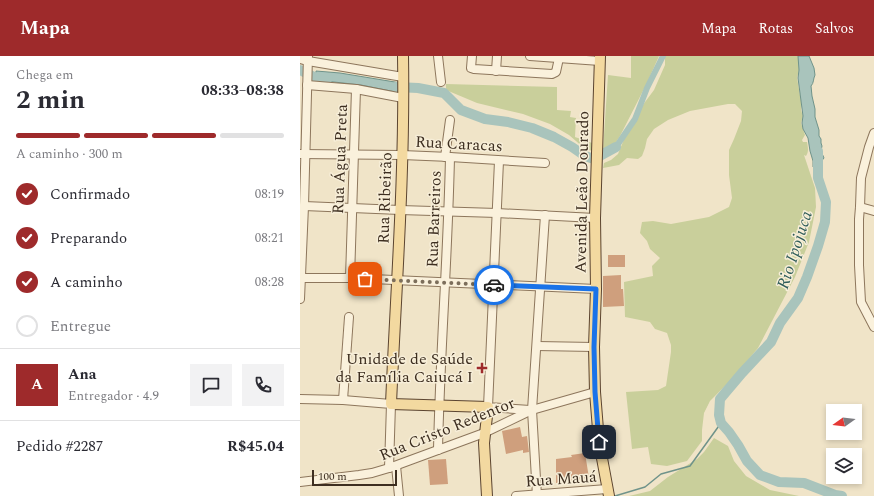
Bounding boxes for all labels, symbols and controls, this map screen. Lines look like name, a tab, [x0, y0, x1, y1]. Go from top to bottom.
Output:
text: Mapa	[20, 14, 70, 43]
text: Mapa	[701, 18, 736, 39]
text: Rotas	[758, 18, 793, 39]
text: Salvos	[815, 18, 854, 39]
text: Chega em	[16, 65, 73, 85]
text: 08:33–08:38	[201, 79, 284, 102]
text: 2 min	[16, 80, 85, 120]
street label: Rua Água Preta	[326, 103, 354, 215]
street label: Avenida Leão Dourado	[569, 111, 595, 273]
street label: Rua Caracas	[415, 130, 503, 158]
text: A caminho · 300 m	[16, 144, 123, 164]
street label: Rua Ribeirão	[371, 152, 399, 244]
street label: Rua Barreiros	[420, 170, 448, 268]
icon: check	[16, 183, 38, 205]
text: Confirmado	[50, 183, 130, 206]
text: 08:19	[255, 184, 284, 204]
water label: Rio Ipojuca	[770, 207, 820, 293]
icon: check	[16, 227, 38, 249]
text: Preparando	[50, 227, 127, 250]
text: 08:21	[255, 228, 284, 248]
pin	[348, 262, 382, 296]
courier	[474, 265, 514, 305]
icon: bag	[354, 268, 376, 290]
icon: check	[16, 271, 38, 293]
text: A caminho	[50, 271, 123, 294]
text: 08:28	[255, 272, 284, 292]
icon: car	[483, 274, 505, 296]
text: Entregue	[50, 315, 111, 338]
place label: Unidade de Saúde da Família Caiucá I	[336, 347, 473, 389]
marker: Unidade de Saúde da Família Caiucá I	[476, 362, 488, 374]
text: Ana	[68, 363, 97, 386]
button: chat	[190, 364, 232, 406]
button: phone	[242, 364, 284, 406]
text: A	[31, 373, 43, 396]
text: Entregador · 4.9	[68, 386, 159, 406]
street label: Rua Cristo Redentor	[376, 391, 518, 467]
north arrow	[826, 404, 862, 440]
map controls	[826, 404, 862, 484]
pin	[582, 425, 616, 459]
icon: home	[588, 431, 610, 453]
text: Pedido #2287	[16, 435, 103, 458]
text: R$45.04	[227, 435, 284, 458]
button: layers	[826, 448, 862, 484]
street label: Rua Mauá	[525, 465, 598, 493]
scale bar	[312, 468, 397, 487]
text: 100 m	[318, 468, 347, 485]

